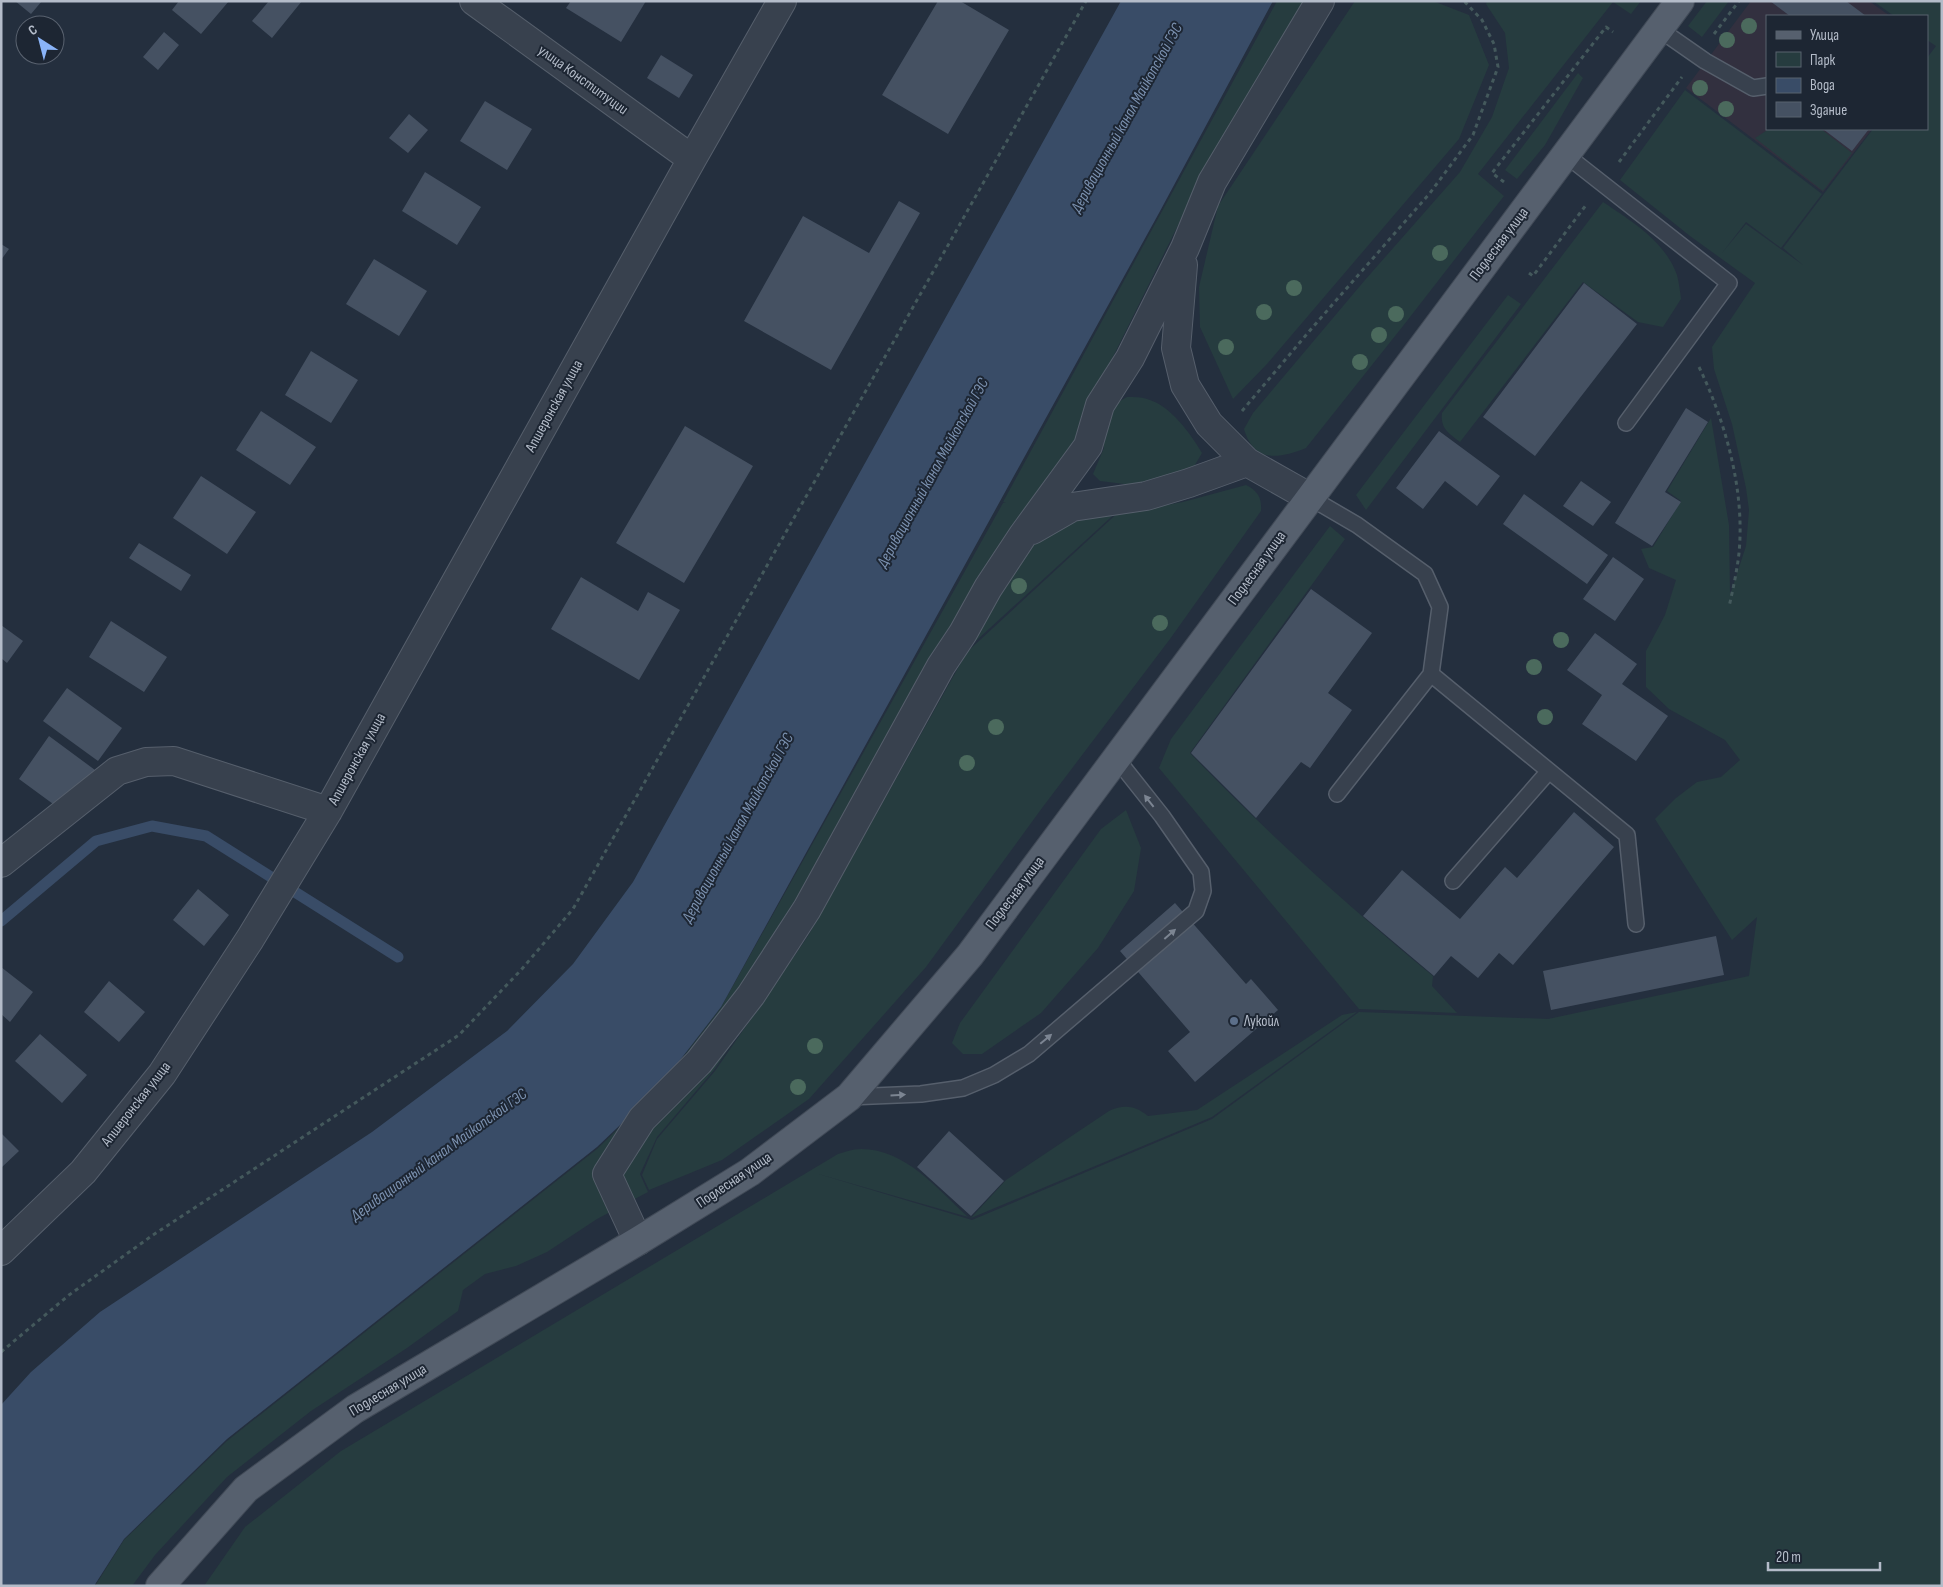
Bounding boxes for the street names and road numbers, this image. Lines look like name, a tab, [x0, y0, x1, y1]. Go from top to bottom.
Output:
street label: улица Конституции	[534, 41, 632, 119]
street label: Подлесная улица	[1465, 203, 1533, 284]
street label: Апшеронская улица	[520, 356, 587, 456]
street label: Подлесная улица	[1224, 527, 1290, 609]
street label: Апшеронская улица	[323, 709, 390, 809]
street label: Подлесная улица	[981, 852, 1049, 933]
street label: Апшеронская улица	[96, 1058, 175, 1151]
street label: Подлесная улица	[693, 1148, 775, 1212]
street label: Подлесная улица	[346, 1359, 430, 1421]

